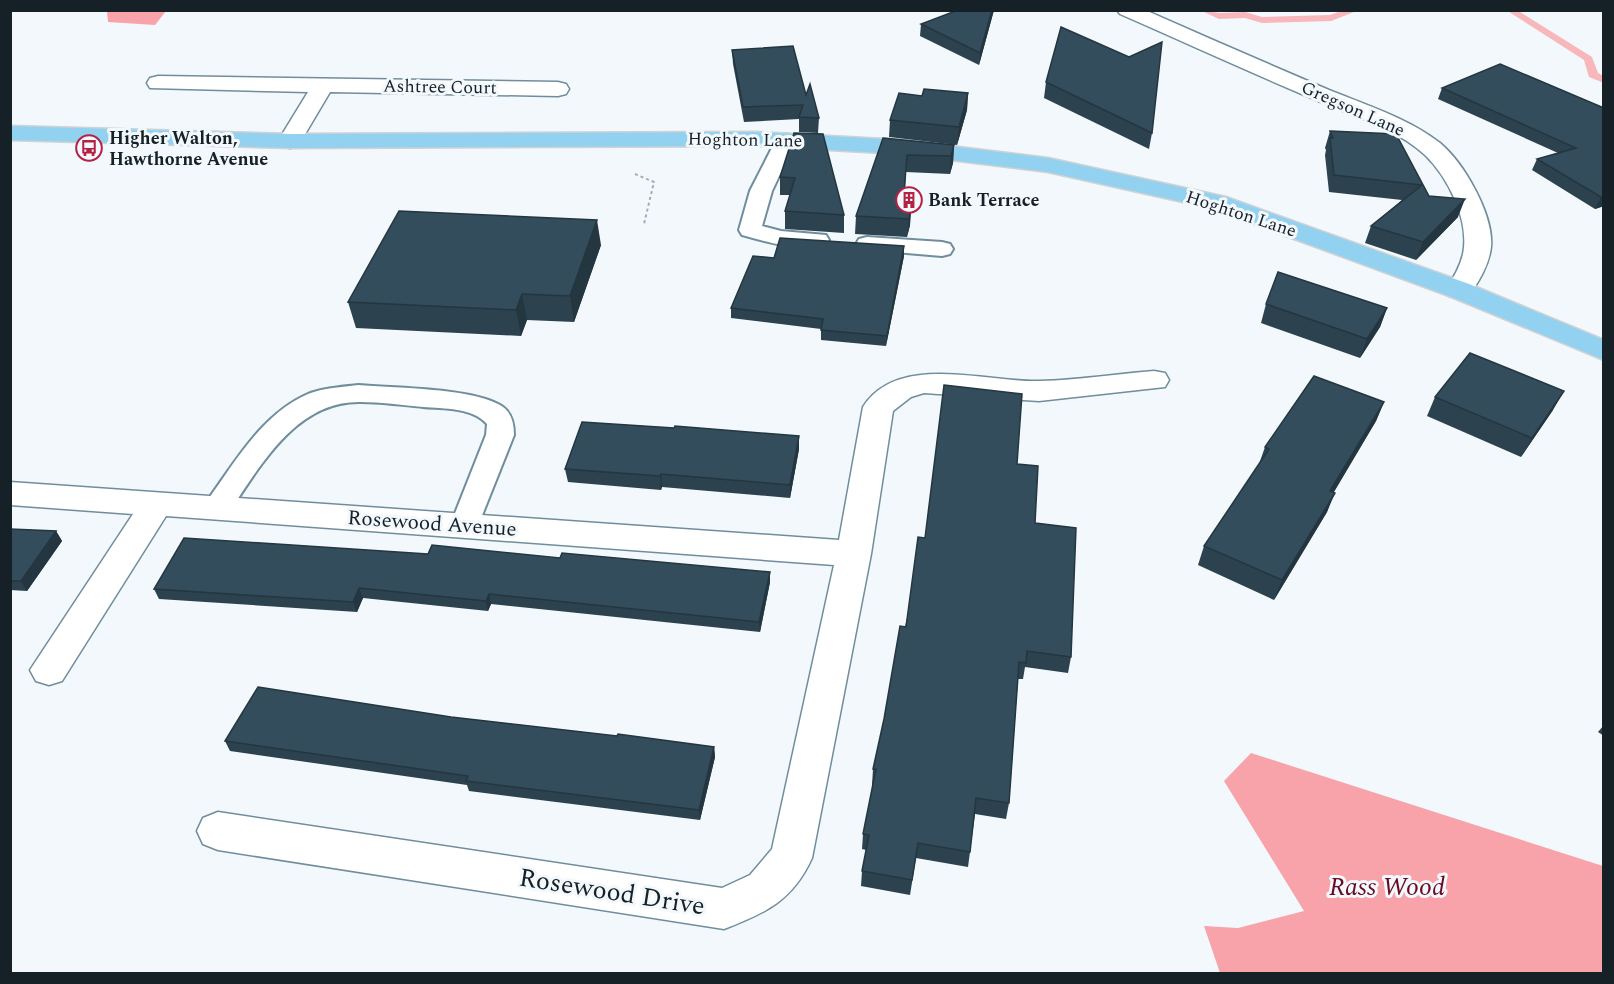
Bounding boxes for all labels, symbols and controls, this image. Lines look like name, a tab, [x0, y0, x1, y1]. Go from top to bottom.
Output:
street label: Ashtree Court	[383, 73, 497, 101]
street label: Gregson Lane	[1297, 74, 1409, 144]
place label: Higher Walton, Hawthorne Avenue	[109, 125, 268, 173]
street label: Hoghton Lane	[687, 125, 803, 155]
bus stop icon: Higher Walton, Hawthorne Avenue	[74, 133, 104, 163]
street label: Hoghton Lane	[1182, 183, 1300, 245]
building icon: Bank Terrace	[894, 185, 924, 215]
place label: Bank Terrace	[928, 187, 1039, 214]
street label: Rosewood Avenue	[346, 502, 518, 546]
street label: Rosewood Drive	[516, 858, 708, 926]
park label: Rass Wood	[1329, 867, 1445, 907]

